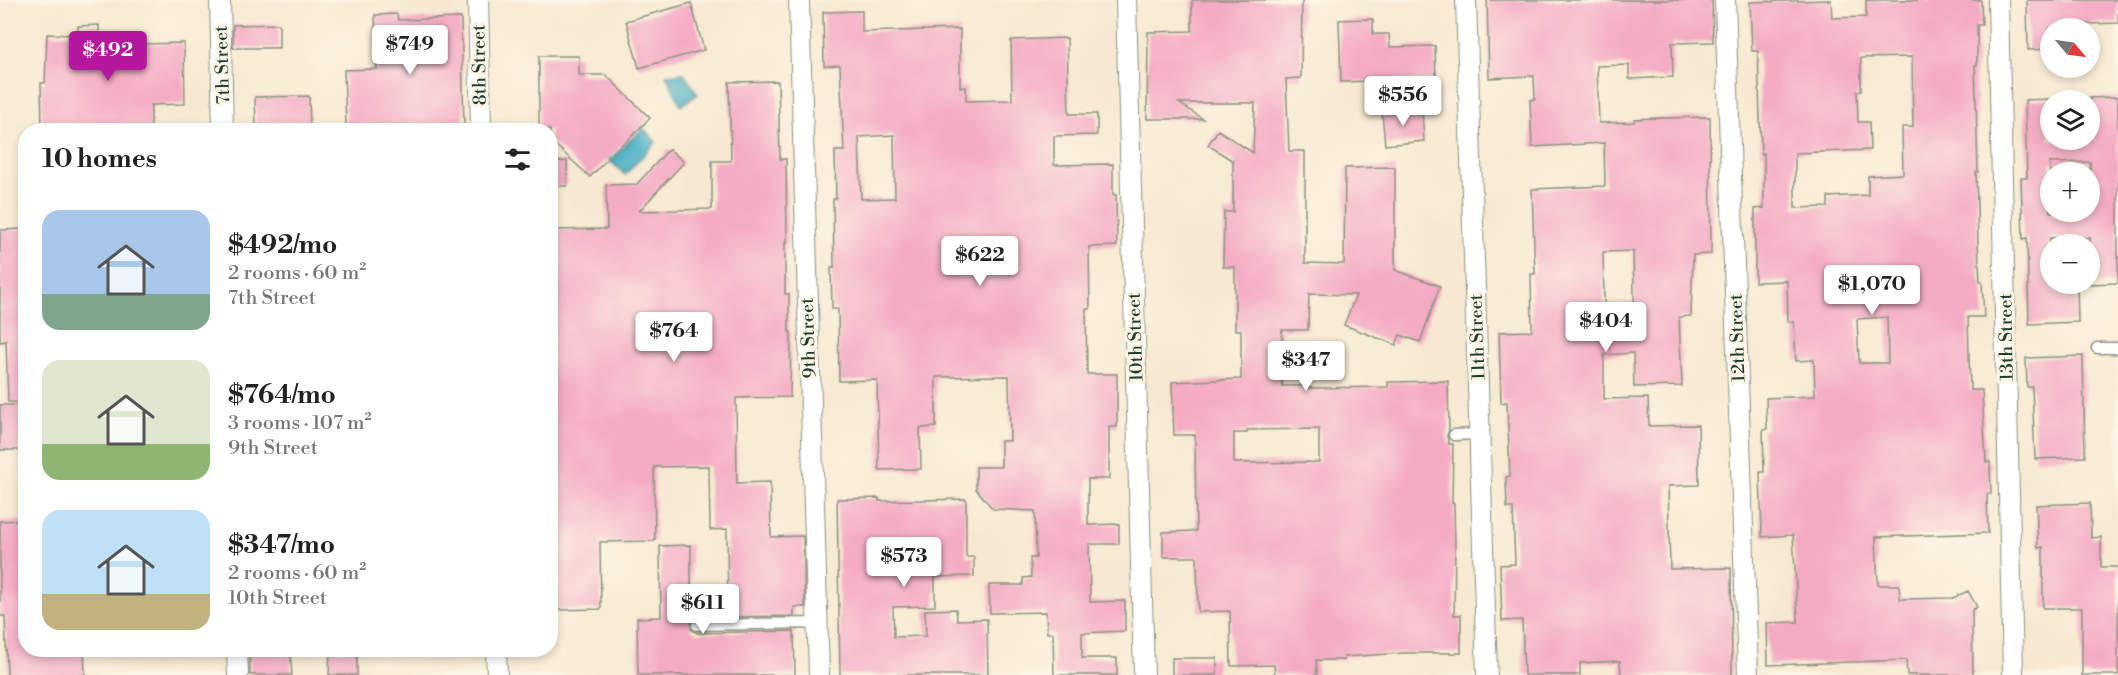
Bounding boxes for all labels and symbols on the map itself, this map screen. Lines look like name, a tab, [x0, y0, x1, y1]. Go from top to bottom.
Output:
north arrow	[2040, 18, 2100, 78]
street label: 7th Street	[210, 24, 235, 105]
street label: 8th Street	[467, 24, 492, 106]
pin: $749	[374, 25, 446, 76]
pin: $492	[72, 31, 144, 82]
pin: $556	[1367, 76, 1439, 127]
pin: $622	[944, 236, 1016, 287]
pin: $1,070	[1823, 265, 1921, 316]
street label: 10th Street	[1122, 291, 1149, 382]
street label: 13th Street	[1994, 292, 2019, 381]
street label: 11th Street	[1464, 293, 1490, 380]
street label: 12th Street	[1724, 293, 1751, 383]
street label: 9th Street	[796, 297, 821, 379]
pin: $404	[1570, 302, 1642, 353]
pin: $764	[638, 312, 710, 363]
pin: $347	[1270, 341, 1342, 392]
pin: $573	[868, 537, 940, 588]
pin: $611	[667, 584, 739, 635]

